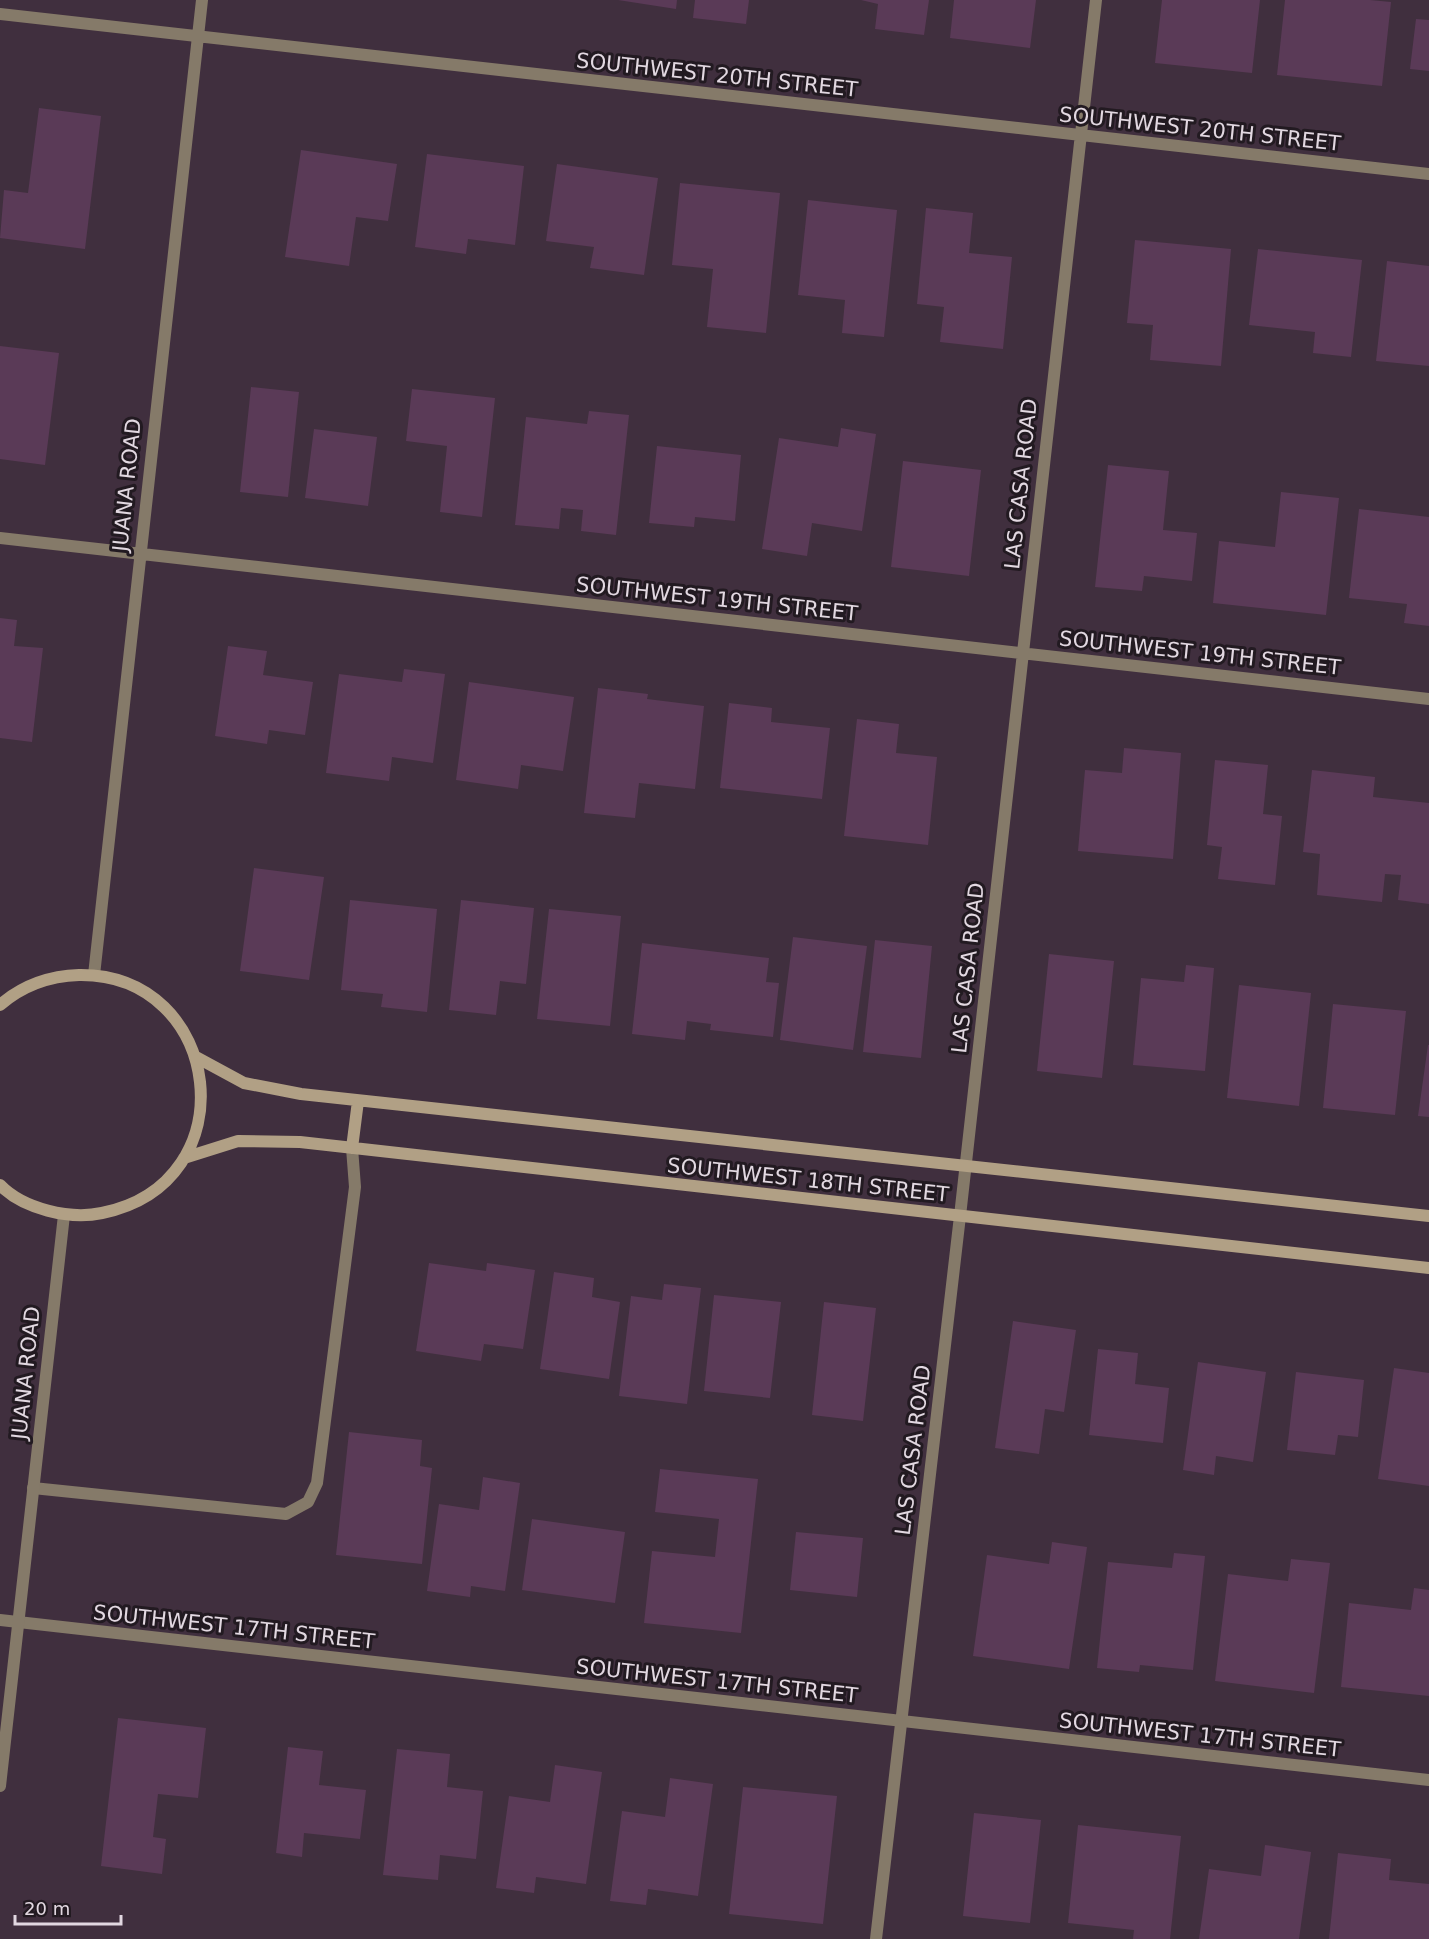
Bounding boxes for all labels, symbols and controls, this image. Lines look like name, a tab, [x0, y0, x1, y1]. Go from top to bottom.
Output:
street label: SOUTHWEST 20TH STREET	[575, 48, 859, 102]
street label: SOUTHWEST 20TH STREET	[1058, 102, 1342, 156]
street label: LAS CASA ROAD	[1000, 397, 1042, 571]
street label: JUANA ROAD	[108, 417, 146, 555]
street label: SOUTHWEST 19TH STREET	[575, 572, 859, 626]
street label: SOUTHWEST 19TH STREET	[1058, 626, 1342, 680]
street label: LAS CASA ROAD	[947, 881, 989, 1055]
street label: SOUTHWEST 18TH STREET	[666, 1153, 950, 1207]
street label: JUANA ROAD	[7, 1305, 45, 1443]
street label: LAS CASA ROAD	[891, 1363, 935, 1537]
street label: SOUTHWEST 17TH STREET	[92, 1600, 376, 1654]
street label: SOUTHWEST 17TH STREET	[575, 1654, 859, 1708]
street label: SOUTHWEST 17TH STREET	[1058, 1708, 1342, 1762]
scale bar	[15, 1888, 122, 1926]
text: 20 m	[24, 1898, 70, 1919]

